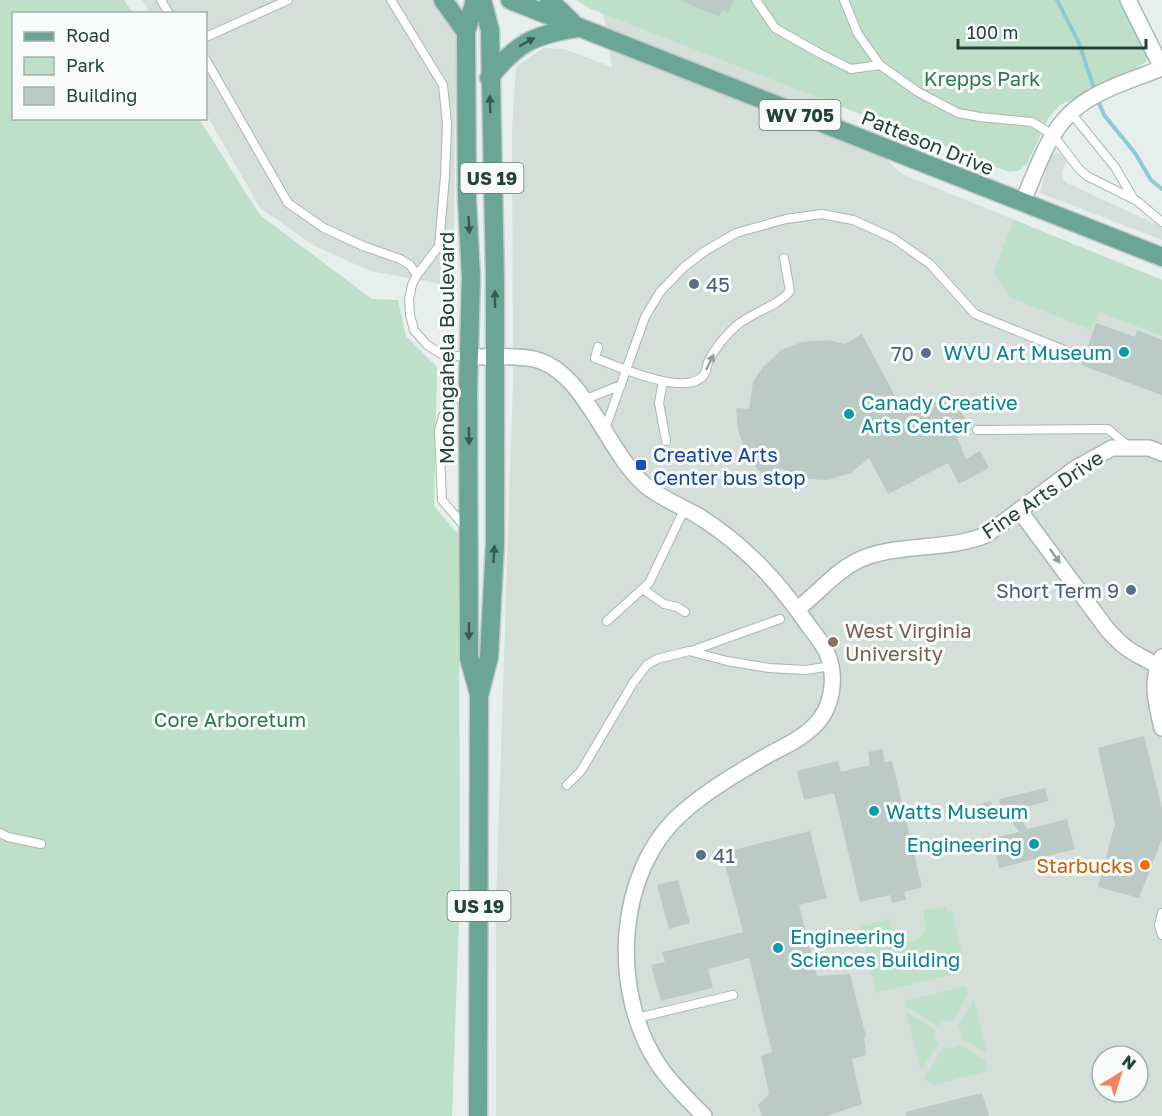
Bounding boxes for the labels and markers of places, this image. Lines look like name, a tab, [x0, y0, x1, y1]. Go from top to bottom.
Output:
place label: 45	[706, 272, 730, 296]
marker: 45	[687, 277, 701, 291]
place label: WVU Art Museum	[944, 340, 1112, 364]
place label: 70	[891, 341, 914, 365]
marker: WVU Art Museum	[1117, 345, 1131, 359]
marker: 70	[919, 346, 933, 360]
place label: Canady Creative Arts Center	[861, 390, 1018, 437]
marker: Canady Creative Arts Center	[842, 407, 856, 421]
place label: Creative Arts Center bus stop	[653, 442, 806, 489]
marker: Creative Arts Center bus stop	[634, 458, 648, 472]
place label: Short Term 9	[996, 578, 1119, 602]
marker: Short Term 9	[1124, 583, 1138, 597]
place label: West Virginia University	[845, 618, 972, 665]
marker: West Virginia University	[826, 635, 840, 649]
place label: Watts Museum	[886, 799, 1028, 823]
marker: Watts Museum	[867, 804, 881, 818]
place label: Engineering	[907, 832, 1022, 856]
marker: Engineering	[1027, 837, 1041, 851]
place label: 41	[713, 843, 735, 867]
marker: 41	[694, 848, 708, 862]
place label: Starbucks	[1036, 853, 1133, 877]
marker: Starbucks	[1138, 858, 1152, 872]
place label: Engineering Sciences Building	[790, 924, 960, 971]
marker: Engineering Sciences Building	[771, 941, 785, 955]

